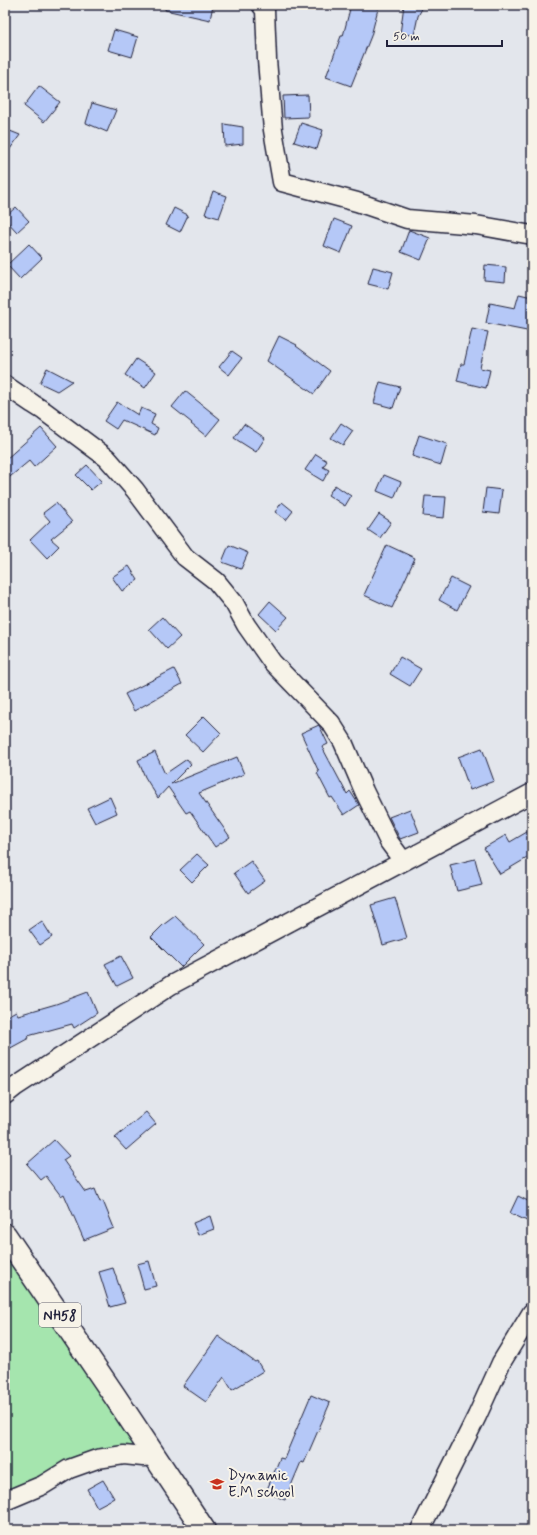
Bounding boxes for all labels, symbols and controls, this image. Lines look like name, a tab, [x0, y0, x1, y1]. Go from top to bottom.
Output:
scale bar	[387, 22, 502, 48]
text: 50 m	[393, 29, 420, 45]
road number: NH58	[39, 1303, 81, 1327]
place label: Dynamic E.M school	[228, 1466, 294, 1503]
school or university icon: Dynamic E.M school	[209, 1476, 225, 1492]

